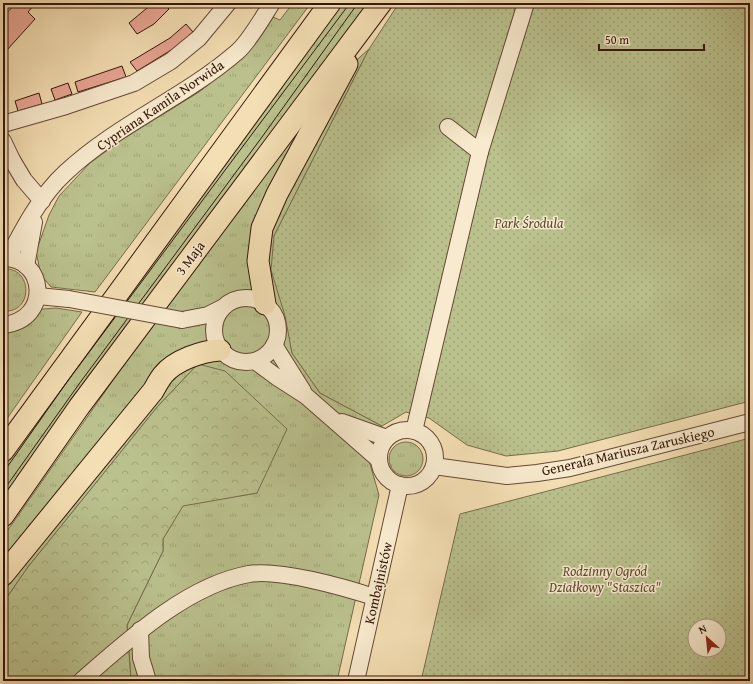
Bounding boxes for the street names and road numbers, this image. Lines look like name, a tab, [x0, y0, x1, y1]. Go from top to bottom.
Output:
street label: Cypriana Kamila Norwida	[92, 55, 228, 155]
street label: 3 Maja	[170, 236, 210, 279]
street label: Generała Mariusza Zaruskiego	[540, 421, 716, 481]
street label: Kombajnistów	[359, 540, 397, 626]

